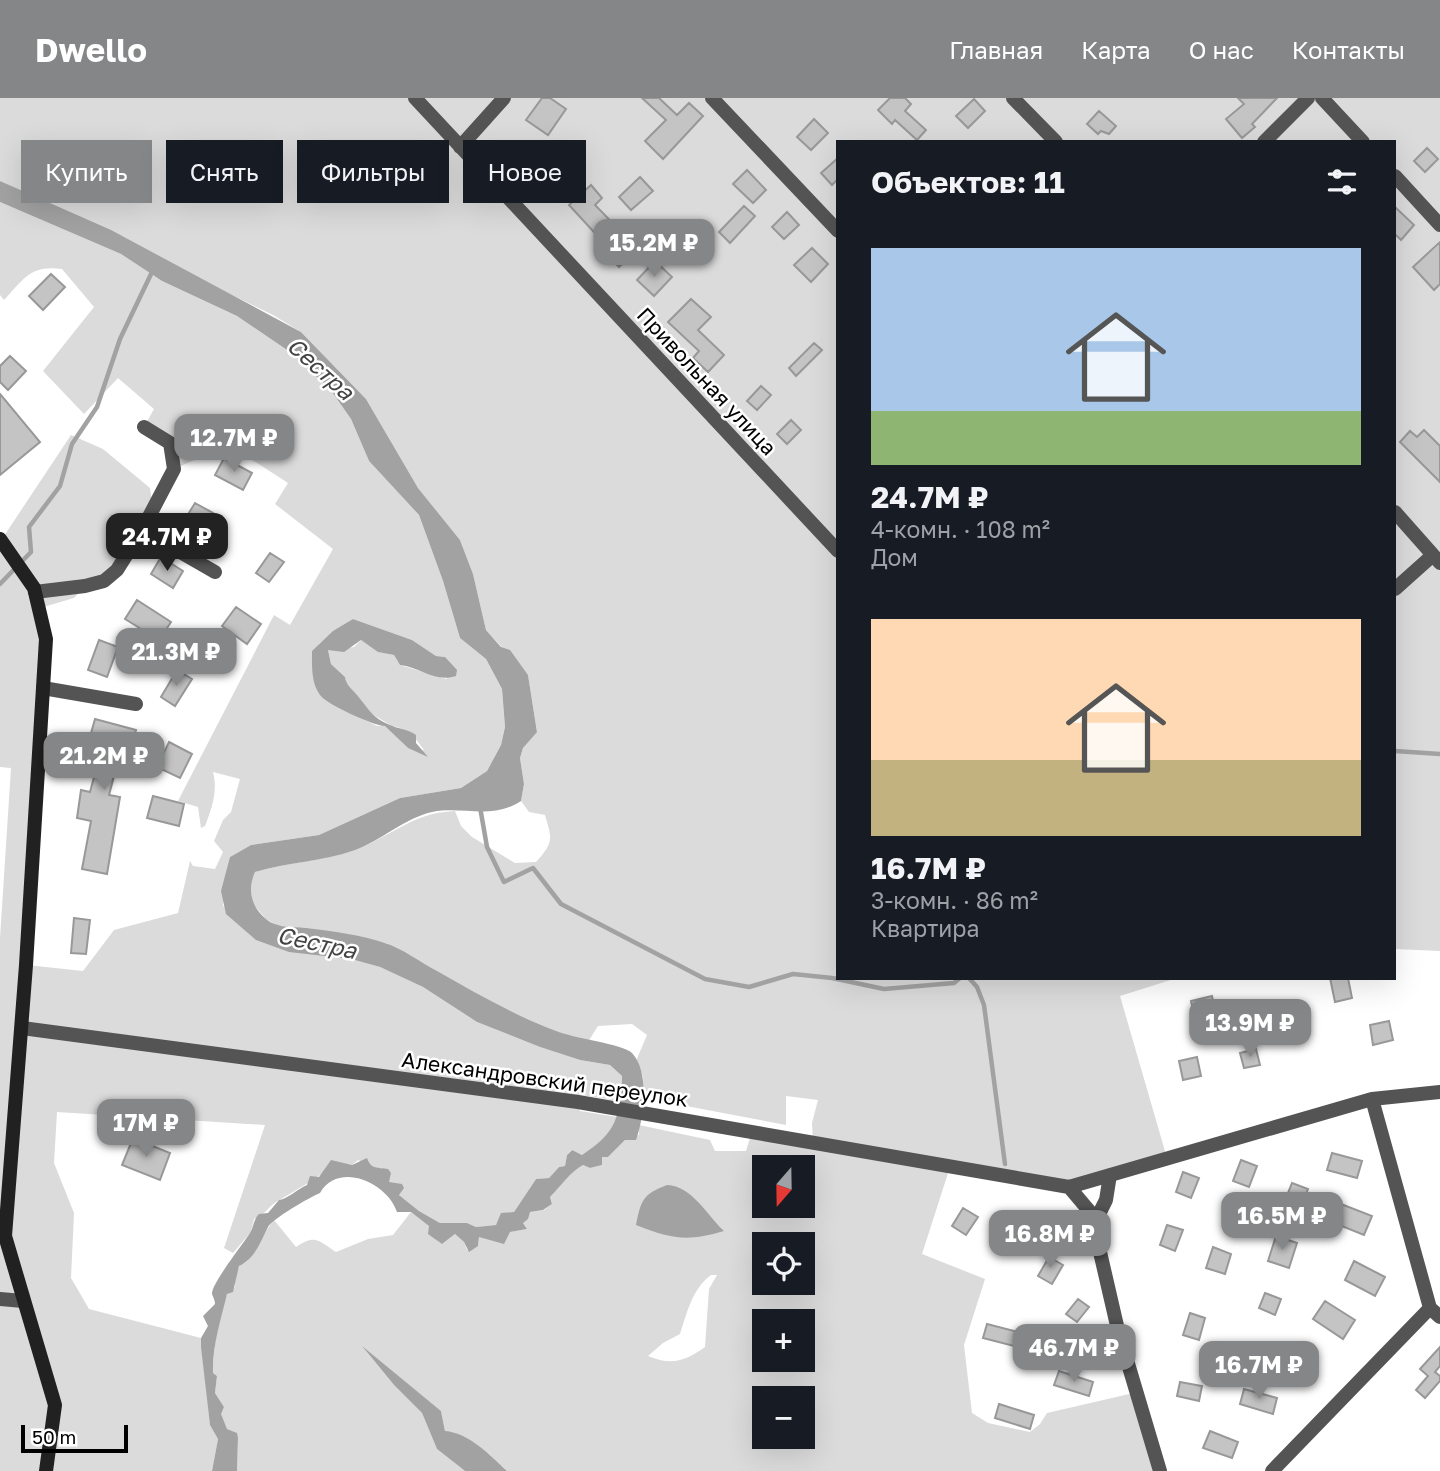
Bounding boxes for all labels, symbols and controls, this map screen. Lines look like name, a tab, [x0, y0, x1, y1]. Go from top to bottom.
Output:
text: Dwello	[35, 30, 147, 69]
text: Главная	[949, 35, 1043, 64]
text: Карта	[1081, 35, 1151, 64]
text: О нас	[1189, 35, 1254, 64]
text: Контакты	[1292, 35, 1405, 64]
chip: Купить	[21, 140, 152, 203]
chip: Снять	[166, 140, 283, 203]
chip: Фильтры	[297, 140, 449, 203]
chip: Новое	[463, 140, 586, 203]
icon: filters	[1323, 163, 1361, 201]
text: Объектов: 11	[871, 164, 1065, 200]
pin: 15.2M ₽	[589, 220, 719, 279]
text: 15.2M ₽	[609, 228, 699, 256]
icon: home	[1053, 294, 1179, 420]
street label: Привольная улица	[632, 302, 782, 460]
water label: Сестра	[282, 331, 361, 406]
pin: 12.7M ₽	[169, 414, 299, 474]
text: 12.7M ₽	[190, 423, 278, 451]
text: 24.7M ₽	[871, 479, 988, 515]
pin: 24.7M ₽	[102, 514, 232, 573]
text: 4-комн. · 108 m²	[871, 515, 1050, 543]
text: 24.7M ₽	[122, 522, 212, 550]
text: Дом	[871, 543, 918, 571]
pin: 21.3M ₽	[111, 628, 241, 688]
text: 21.3M ₽	[131, 637, 221, 665]
icon: home	[1053, 665, 1179, 791]
pin: 21.2M ₽	[39, 732, 169, 792]
text: 21.2M ₽	[59, 741, 149, 769]
text: 16.7M ₽	[871, 850, 986, 886]
text: 3-комн. · 86 m²	[871, 886, 1038, 914]
text: Квартира	[871, 914, 979, 942]
water label: Сестра	[275, 920, 360, 964]
pin: 13.9M ₽	[1185, 1000, 1315, 1059]
text: 13.9M ₽	[1205, 1008, 1295, 1036]
street label: Александровский переулок	[400, 1046, 690, 1112]
pin: 17M ₽	[97, 1100, 195, 1159]
text: 17M ₽	[113, 1108, 179, 1136]
north arrow	[752, 1155, 816, 1218]
map controls	[752, 1155, 815, 1449]
pin: 16.5M ₽	[1217, 1192, 1347, 1252]
text: 16.5M ₽	[1237, 1201, 1327, 1229]
pin: 16.8M ₽	[985, 1210, 1115, 1270]
text: 16.8M ₽	[1005, 1219, 1095, 1247]
button: locate	[752, 1232, 815, 1295]
button: +	[752, 1309, 815, 1372]
pin: 46.7M ₽	[1009, 1324, 1139, 1384]
text: 46.7M ₽	[1029, 1333, 1119, 1361]
pin: 16.7M ₽	[1194, 1342, 1324, 1401]
text: 16.7M ₽	[1215, 1350, 1303, 1378]
button: −	[752, 1386, 815, 1449]
scale bar	[21, 1422, 128, 1454]
text: 50 m	[32, 1425, 76, 1448]

